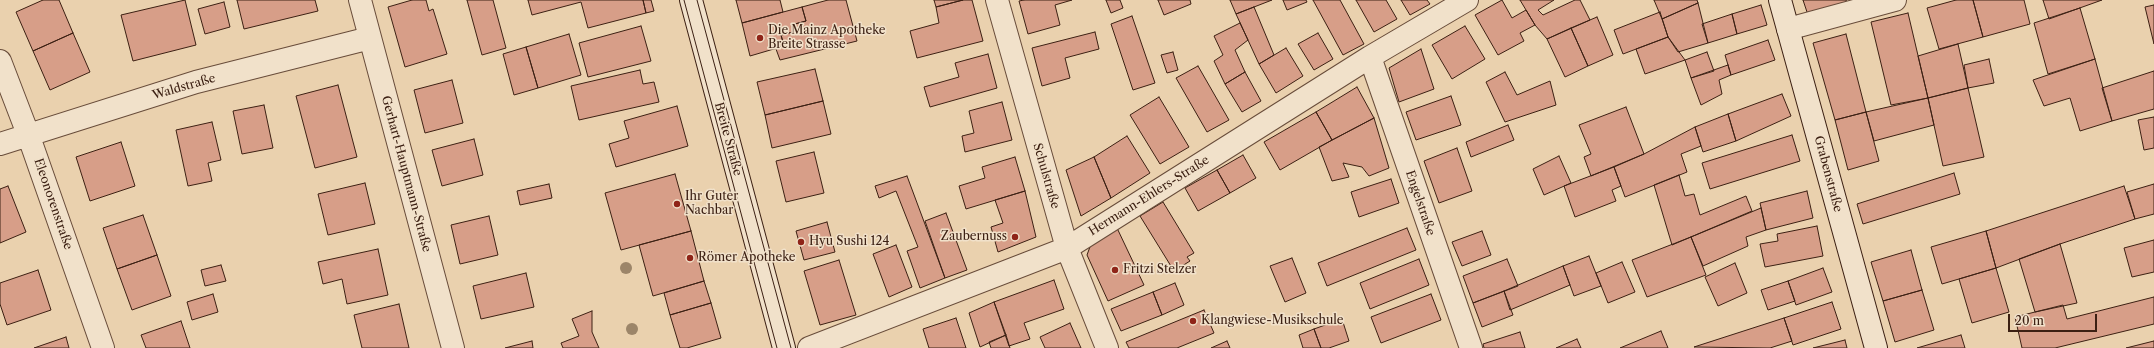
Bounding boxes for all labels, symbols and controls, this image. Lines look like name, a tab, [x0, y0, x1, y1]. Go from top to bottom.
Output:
place label: Die Mainz Apotheke Breite Strasse	[768, 24, 886, 52]
marker: Die Mainz Apotheke Breite Strasse	[755, 33, 765, 43]
street label: Waldstraße	[151, 71, 217, 103]
street label: Gerhart-Hauptmann-Straße	[378, 94, 434, 254]
street label: Breite Straße	[711, 101, 745, 177]
street label: Grabenstraße	[1811, 134, 1845, 214]
street label: Schulstraße	[1030, 141, 1062, 211]
street label: Hermann-Ehlers-Straße	[1086, 153, 1212, 239]
street label: Eleonorenstraße	[31, 156, 75, 252]
street label: Engelstraße	[1402, 168, 1438, 238]
place label: Ihr Guter Nachbar	[685, 190, 738, 218]
marker: Ihr Guter Nachbar	[672, 199, 682, 209]
place label: Zaubernuss	[941, 230, 1007, 244]
marker: Zaubernuss	[1010, 232, 1020, 242]
place label: Hyu Sushi 124	[809, 235, 889, 249]
marker: Hyu Sushi 124	[796, 237, 806, 247]
place label: Römer Apotheke	[698, 251, 795, 265]
marker: Römer Apotheke	[685, 253, 695, 263]
place label: Fritzi Stelzer	[1123, 263, 1196, 277]
marker: Fritzi Stelzer	[1110, 265, 1120, 275]
scale bar	[2010, 306, 2099, 332]
text: 20 m	[2015, 313, 2044, 328]
place label: Klangwiese-Musikschule	[1201, 314, 1344, 328]
marker: Klangwiese-Musikschule	[1188, 316, 1198, 326]

